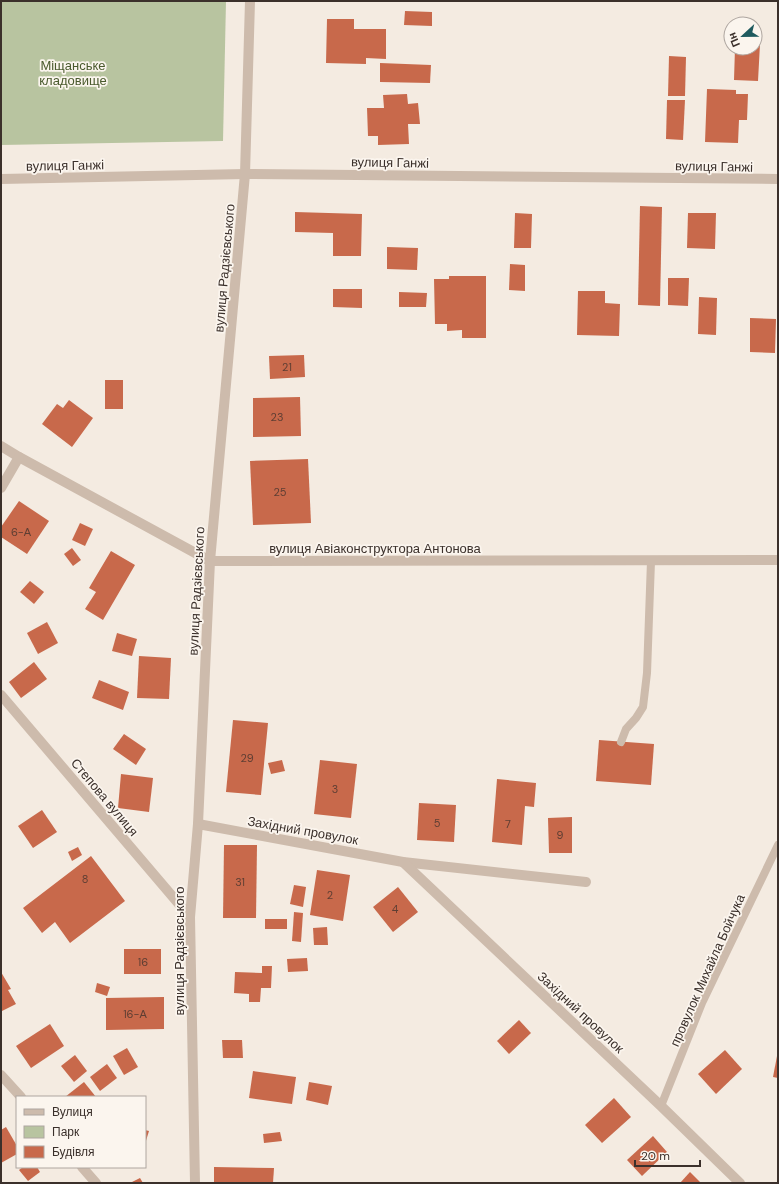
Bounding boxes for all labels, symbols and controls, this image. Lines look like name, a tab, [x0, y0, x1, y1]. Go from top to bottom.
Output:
north arrow	[723, 16, 763, 56]
text: Пн	[725, 30, 743, 49]
park label: Міщанське кладовище	[39, 57, 107, 89]
street label: вулиця Ганжі	[351, 153, 429, 172]
street label: вулиця Ганжі	[26, 156, 104, 175]
street label: вулиця Ганжі	[675, 157, 753, 176]
street label: вулиця Радзієвського	[210, 203, 239, 333]
house number: 21	[282, 360, 292, 374]
house number: 23	[271, 410, 283, 424]
house number: 25	[273, 485, 287, 499]
house number: 6-А	[11, 525, 32, 539]
street label: вулиця Радзієвського	[185, 526, 208, 656]
street label: вулиця Авіаконструктора Антонова	[269, 540, 482, 557]
house number: 29	[240, 751, 254, 765]
street label: Степова вулиця	[67, 755, 142, 840]
house number: 3	[332, 782, 338, 796]
street label: Західний провулок	[246, 812, 360, 849]
house number: 5	[434, 816, 441, 830]
house number: 7	[505, 817, 511, 831]
house number: 9	[557, 828, 564, 842]
house number: 8	[82, 872, 88, 886]
house number: 31	[235, 875, 245, 889]
street label: вулиця Радзієвського	[171, 887, 188, 1015]
house number: 2	[327, 888, 333, 902]
street label: провулок Михайла Бойчука	[666, 891, 749, 1049]
house number: 4	[392, 902, 399, 916]
house number: 16	[138, 955, 148, 969]
street label: Західний провулок	[534, 968, 628, 1057]
house number: 16-А	[123, 1007, 147, 1021]
legend	[16, 1096, 146, 1168]
text: Вулиця	[52, 1104, 93, 1120]
text: Парк	[52, 1124, 80, 1140]
scale bar	[635, 1142, 700, 1168]
text: Будівля	[52, 1144, 94, 1160]
text: 20 m	[641, 1148, 670, 1164]

